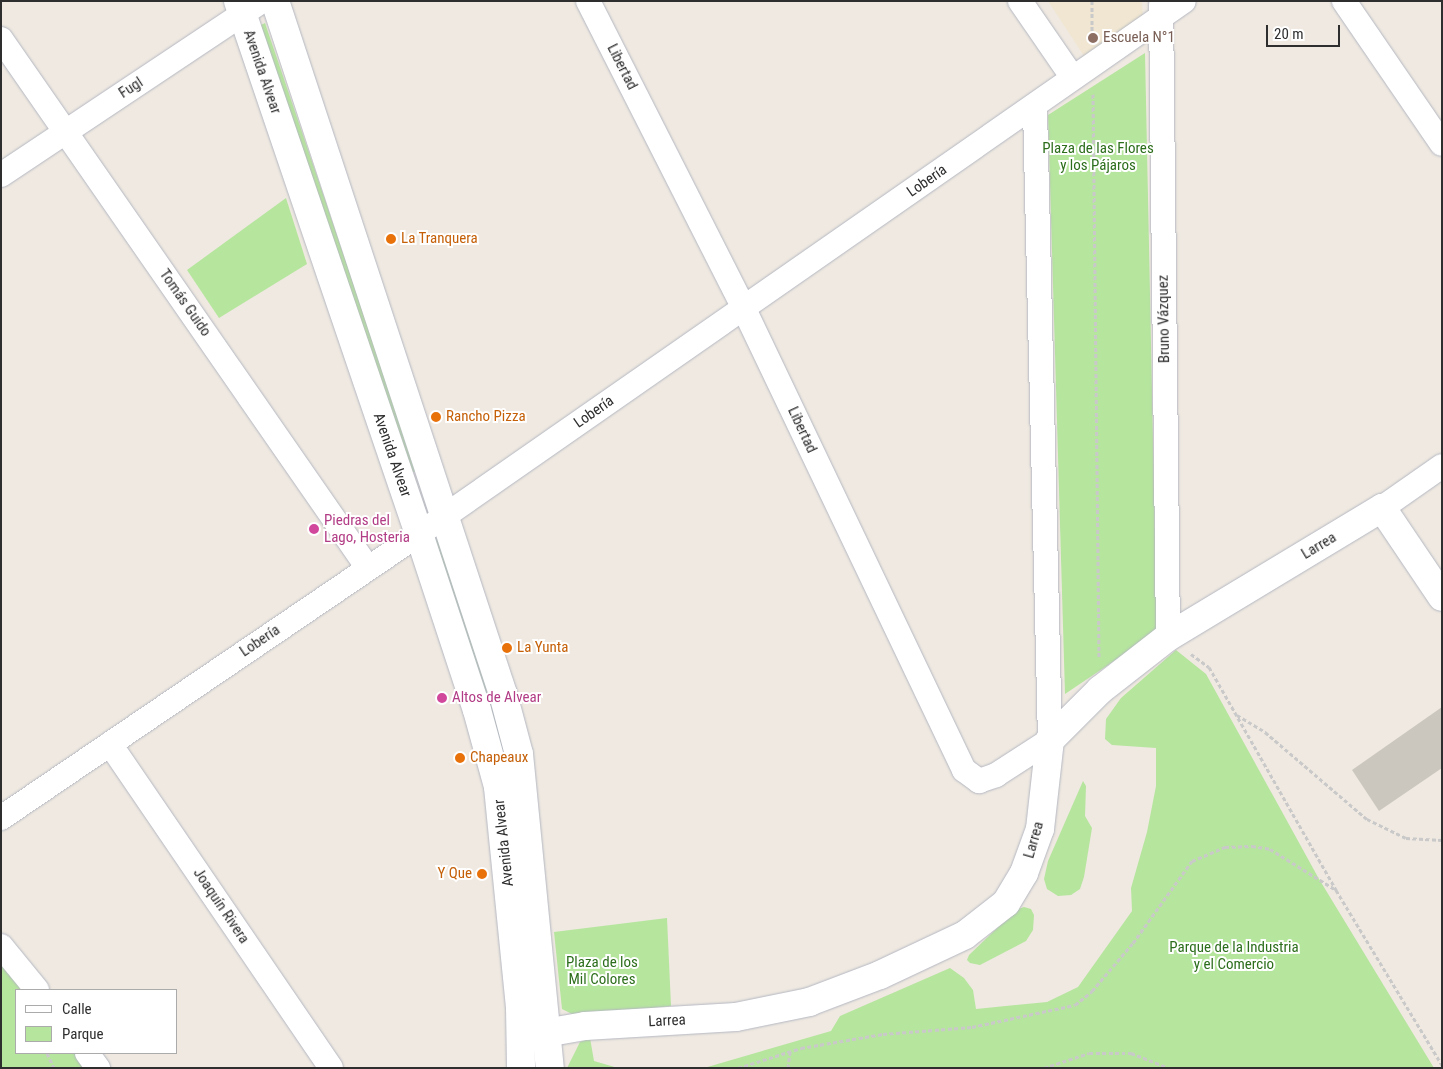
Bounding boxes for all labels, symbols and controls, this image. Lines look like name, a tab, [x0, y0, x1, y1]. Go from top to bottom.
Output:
scale bar	[1268, 15, 1342, 47]
text: 20 m	[1274, 25, 1304, 43]
street label: Avenida Alvear	[239, 28, 285, 116]
place label: Escuela N°1	[1103, 29, 1175, 47]
marker: Escuela N°1	[1087, 32, 1099, 44]
street label: Libertad	[603, 41, 641, 93]
street label: Fugl	[116, 74, 146, 102]
park label: Plaza de las Flores y los Pájaros	[1042, 139, 1154, 174]
street label: Lobería	[904, 161, 950, 201]
place label: La Tranquera	[401, 230, 478, 248]
marker: La Tranquera	[385, 233, 397, 245]
street label: Tomás Guido	[155, 266, 215, 340]
street label: Bruno Vázquez	[1154, 275, 1174, 363]
street label: Lobería	[571, 392, 617, 432]
street label: Libertad	[783, 404, 821, 456]
place label: Rancho Pizza	[446, 408, 526, 426]
street label: Avenida Alvear	[369, 411, 415, 499]
marker: Rancho Pizza	[430, 411, 442, 423]
place label: Piedras del Lago, Hosteria	[324, 511, 410, 546]
marker: Piedras del Lago, Hosteria	[308, 523, 320, 535]
street label: Larrea	[1298, 529, 1340, 563]
street label: Lobería	[237, 621, 283, 661]
place label: La Yunta	[517, 639, 568, 657]
marker: La Yunta	[501, 642, 513, 654]
place label: Altos de Alvear	[452, 689, 541, 707]
marker: Altos de Alvear	[436, 692, 448, 704]
place label: Chapeaux	[470, 749, 528, 767]
marker: Chapeaux	[454, 752, 466, 764]
street label: Avenida Alvear	[490, 798, 518, 888]
street label: Larrea	[1020, 819, 1048, 861]
street label: Joaquín Rivera	[189, 865, 253, 947]
place label: Y Que	[437, 865, 472, 883]
marker: Y Que	[476, 868, 488, 880]
park label: Parque de la Industria y el Comercio	[1169, 938, 1299, 973]
park label: Plaza de los Mil Colores	[566, 953, 638, 988]
legend	[15, 989, 178, 1054]
text: Calle	[62, 1000, 92, 1018]
street label: Larrea	[648, 1011, 686, 1031]
text: Parque	[62, 1025, 104, 1043]

